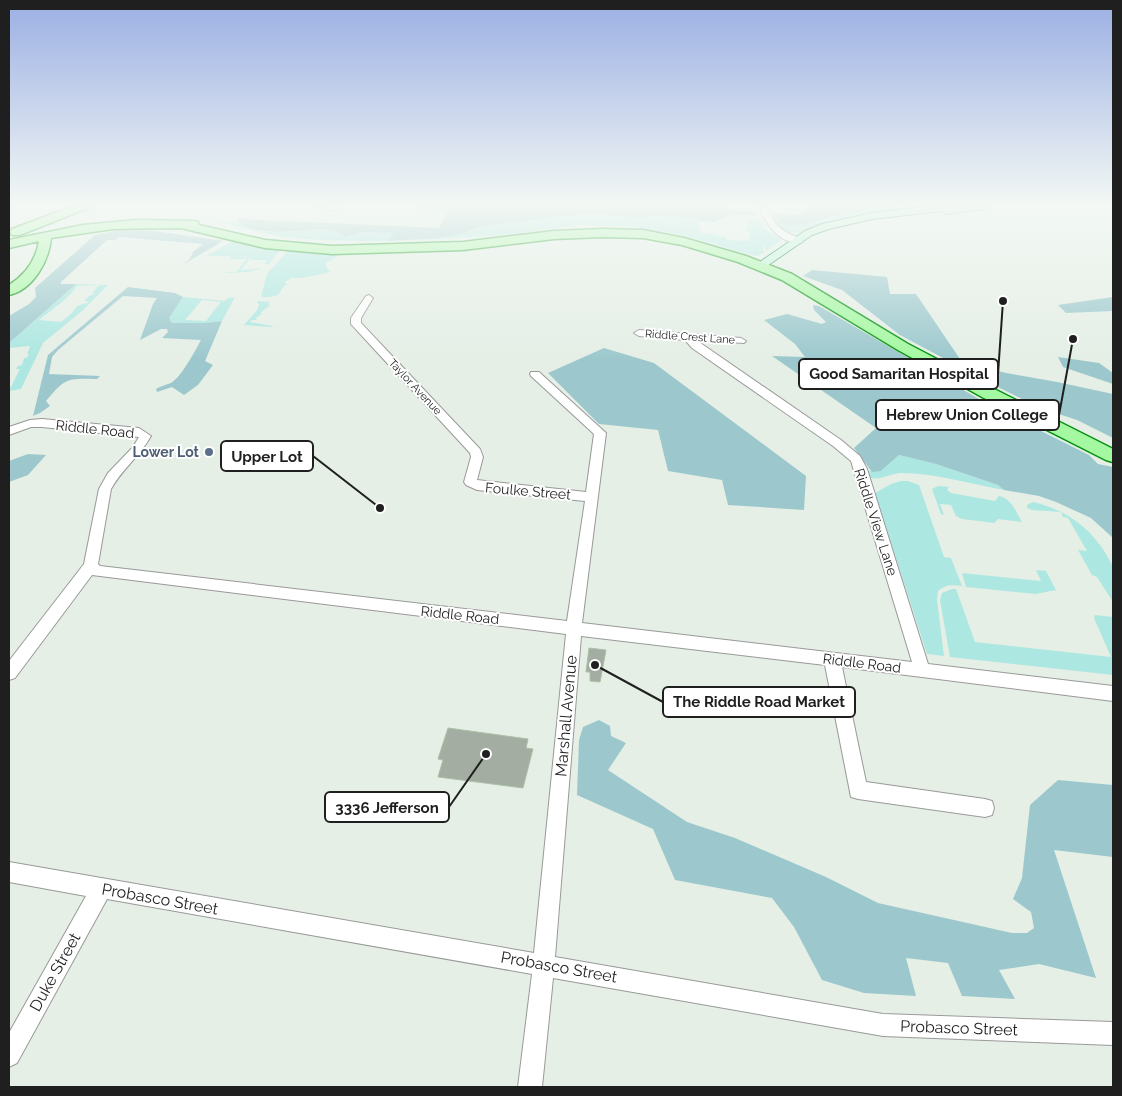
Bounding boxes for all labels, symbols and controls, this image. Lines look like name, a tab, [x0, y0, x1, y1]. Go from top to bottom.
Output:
street label: Riddle Crest Lane	[645, 327, 736, 347]
street label: Taylor Avenue	[386, 356, 445, 418]
callout: Good Samaritan Hospital	[799, 359, 998, 389]
text: Good Samaritan Hospital	[809, 365, 989, 383]
callout: Hebrew Union College	[876, 400, 1059, 430]
text: Hebrew Union College	[886, 406, 1048, 424]
street label: Riddle Road	[55, 417, 135, 441]
callout: Upper Lot	[221, 441, 313, 471]
place label: Lower Lot	[132, 444, 200, 460]
marker: Lower Lot	[203, 446, 215, 458]
text: Upper Lot	[231, 448, 303, 466]
street label: Riddle View Lane	[851, 466, 901, 578]
street label: Foulke Street	[485, 479, 572, 503]
street label: Riddle Road	[420, 603, 500, 627]
street label: Riddle Road	[822, 650, 902, 676]
street label: Marshall Avenue	[551, 654, 581, 778]
callout: The Riddle Road Market	[663, 687, 855, 717]
text: The Riddle Road Market	[673, 693, 845, 711]
callout: 3336 Jefferson	[325, 792, 449, 822]
text: 3336 Jefferson	[335, 799, 439, 817]
street label: Probasco Street	[100, 879, 220, 919]
street label: Duke Street	[26, 929, 85, 1015]
street label: Probasco Street	[499, 947, 619, 987]
street label: Probasco Street	[900, 1016, 1019, 1040]

